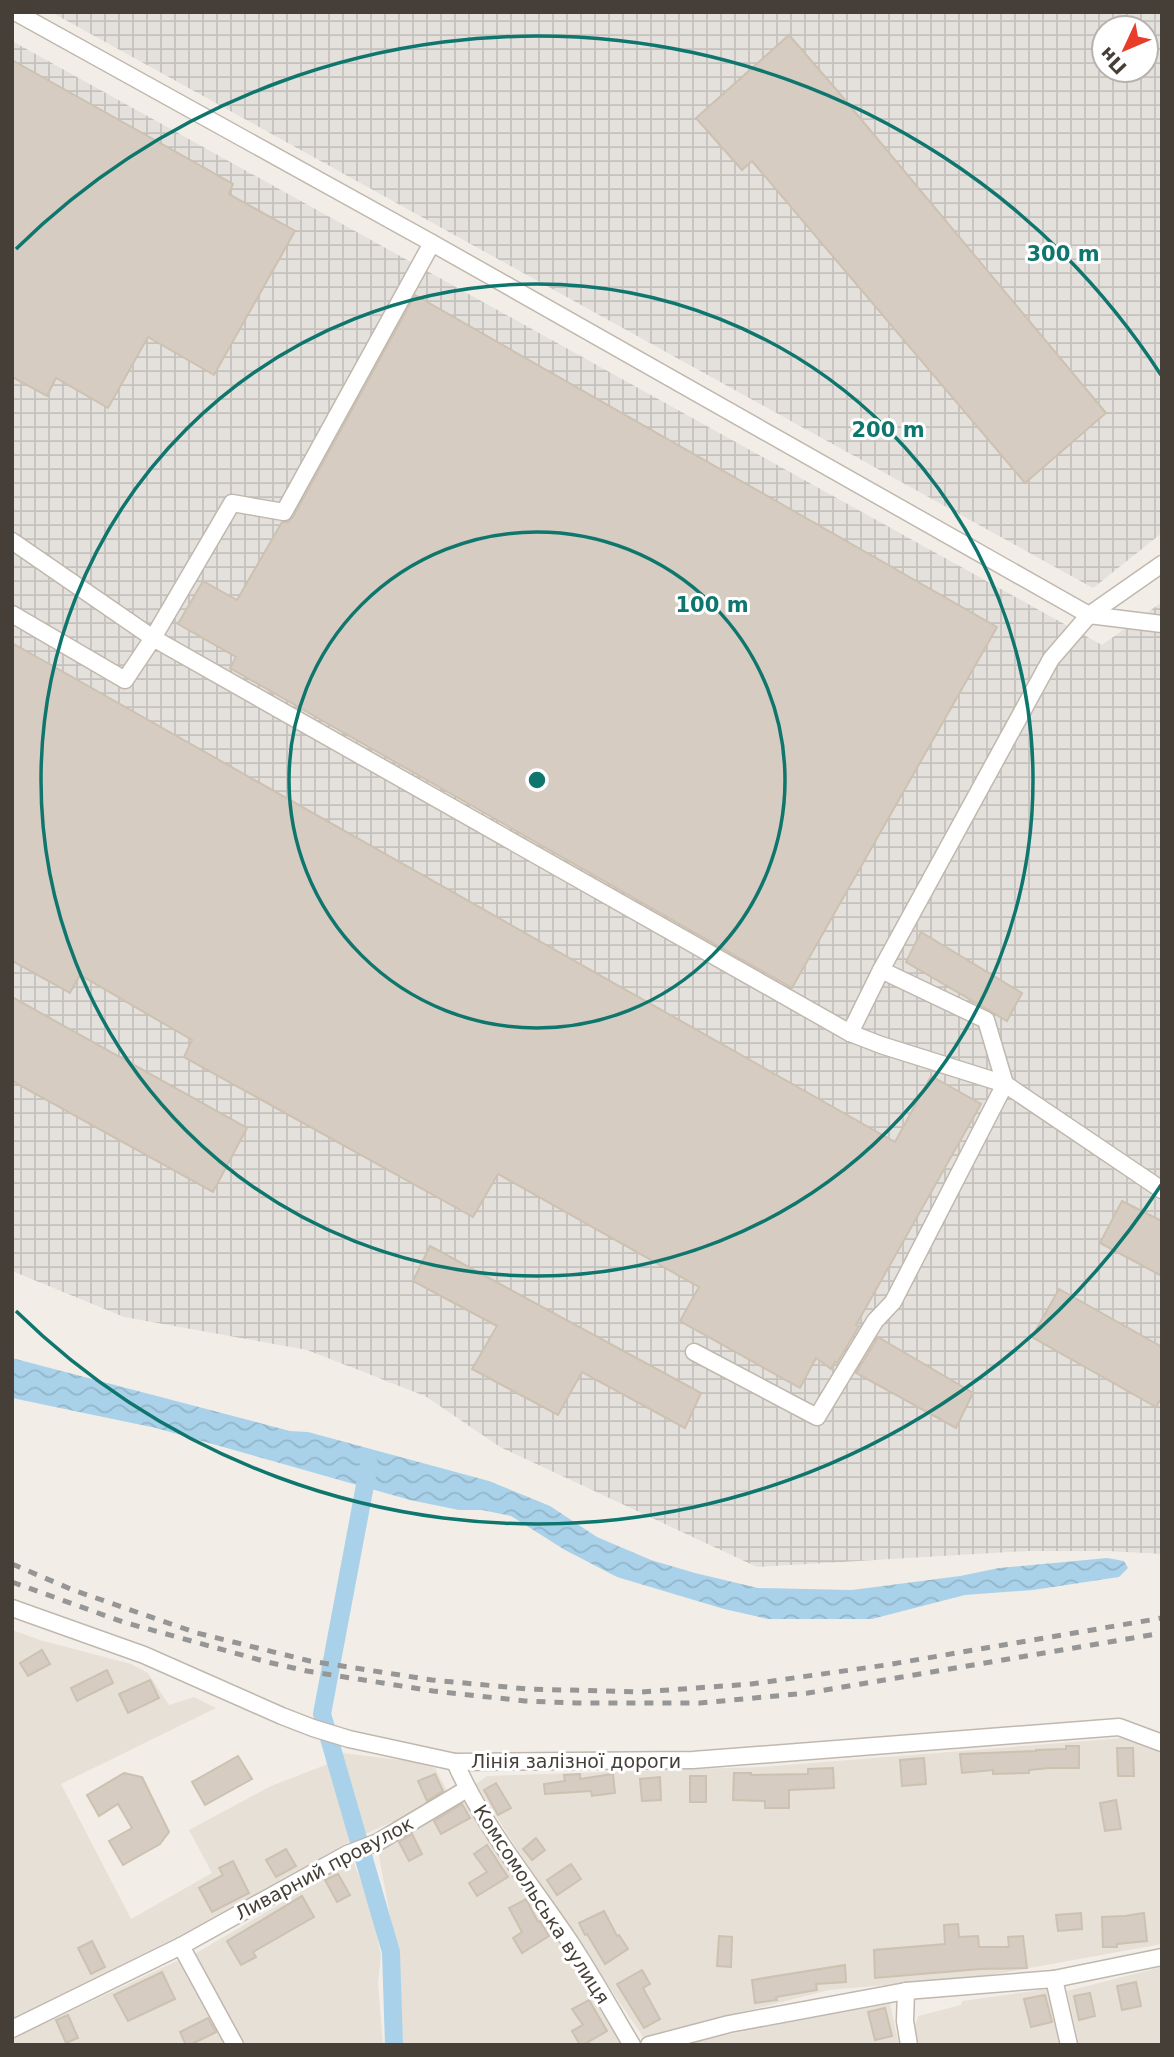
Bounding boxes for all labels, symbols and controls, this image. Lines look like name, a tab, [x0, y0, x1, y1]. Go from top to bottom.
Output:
north arrow	[1090, 14, 1160, 84]
text: Пн	[1095, 43, 1131, 79]
text: 300 m	[1026, 242, 1100, 266]
text: 200 m	[851, 418, 925, 442]
text: 100 m	[675, 593, 749, 617]
centre of rings	[525, 768, 549, 792]
street label: Лінія залізної дороги	[471, 1750, 681, 1772]
street label: Комсомольська вулиця	[469, 1800, 615, 2008]
street label: Ливарний провулок	[231, 1812, 417, 1924]

